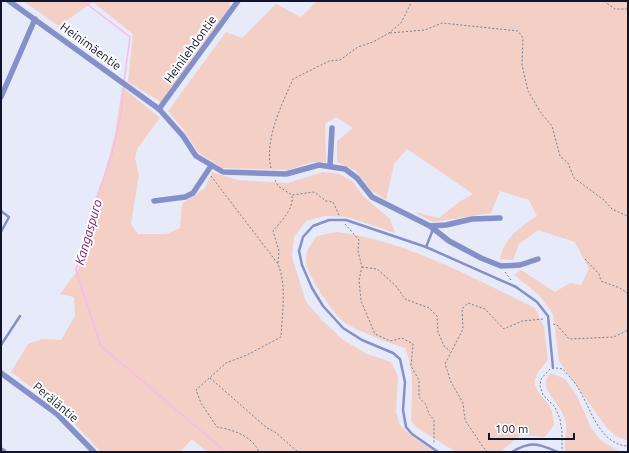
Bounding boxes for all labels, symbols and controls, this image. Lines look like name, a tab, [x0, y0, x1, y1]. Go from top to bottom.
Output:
street label: Heinilehdontie	[161, 13, 219, 85]
street label: Heinimäentie	[58, 20, 124, 72]
water label: Kangaspuro	[72, 198, 104, 266]
street label: Peräläntie	[31, 379, 81, 425]
scale bar	[489, 415, 574, 441]
text: 100 m	[495, 422, 528, 435]

